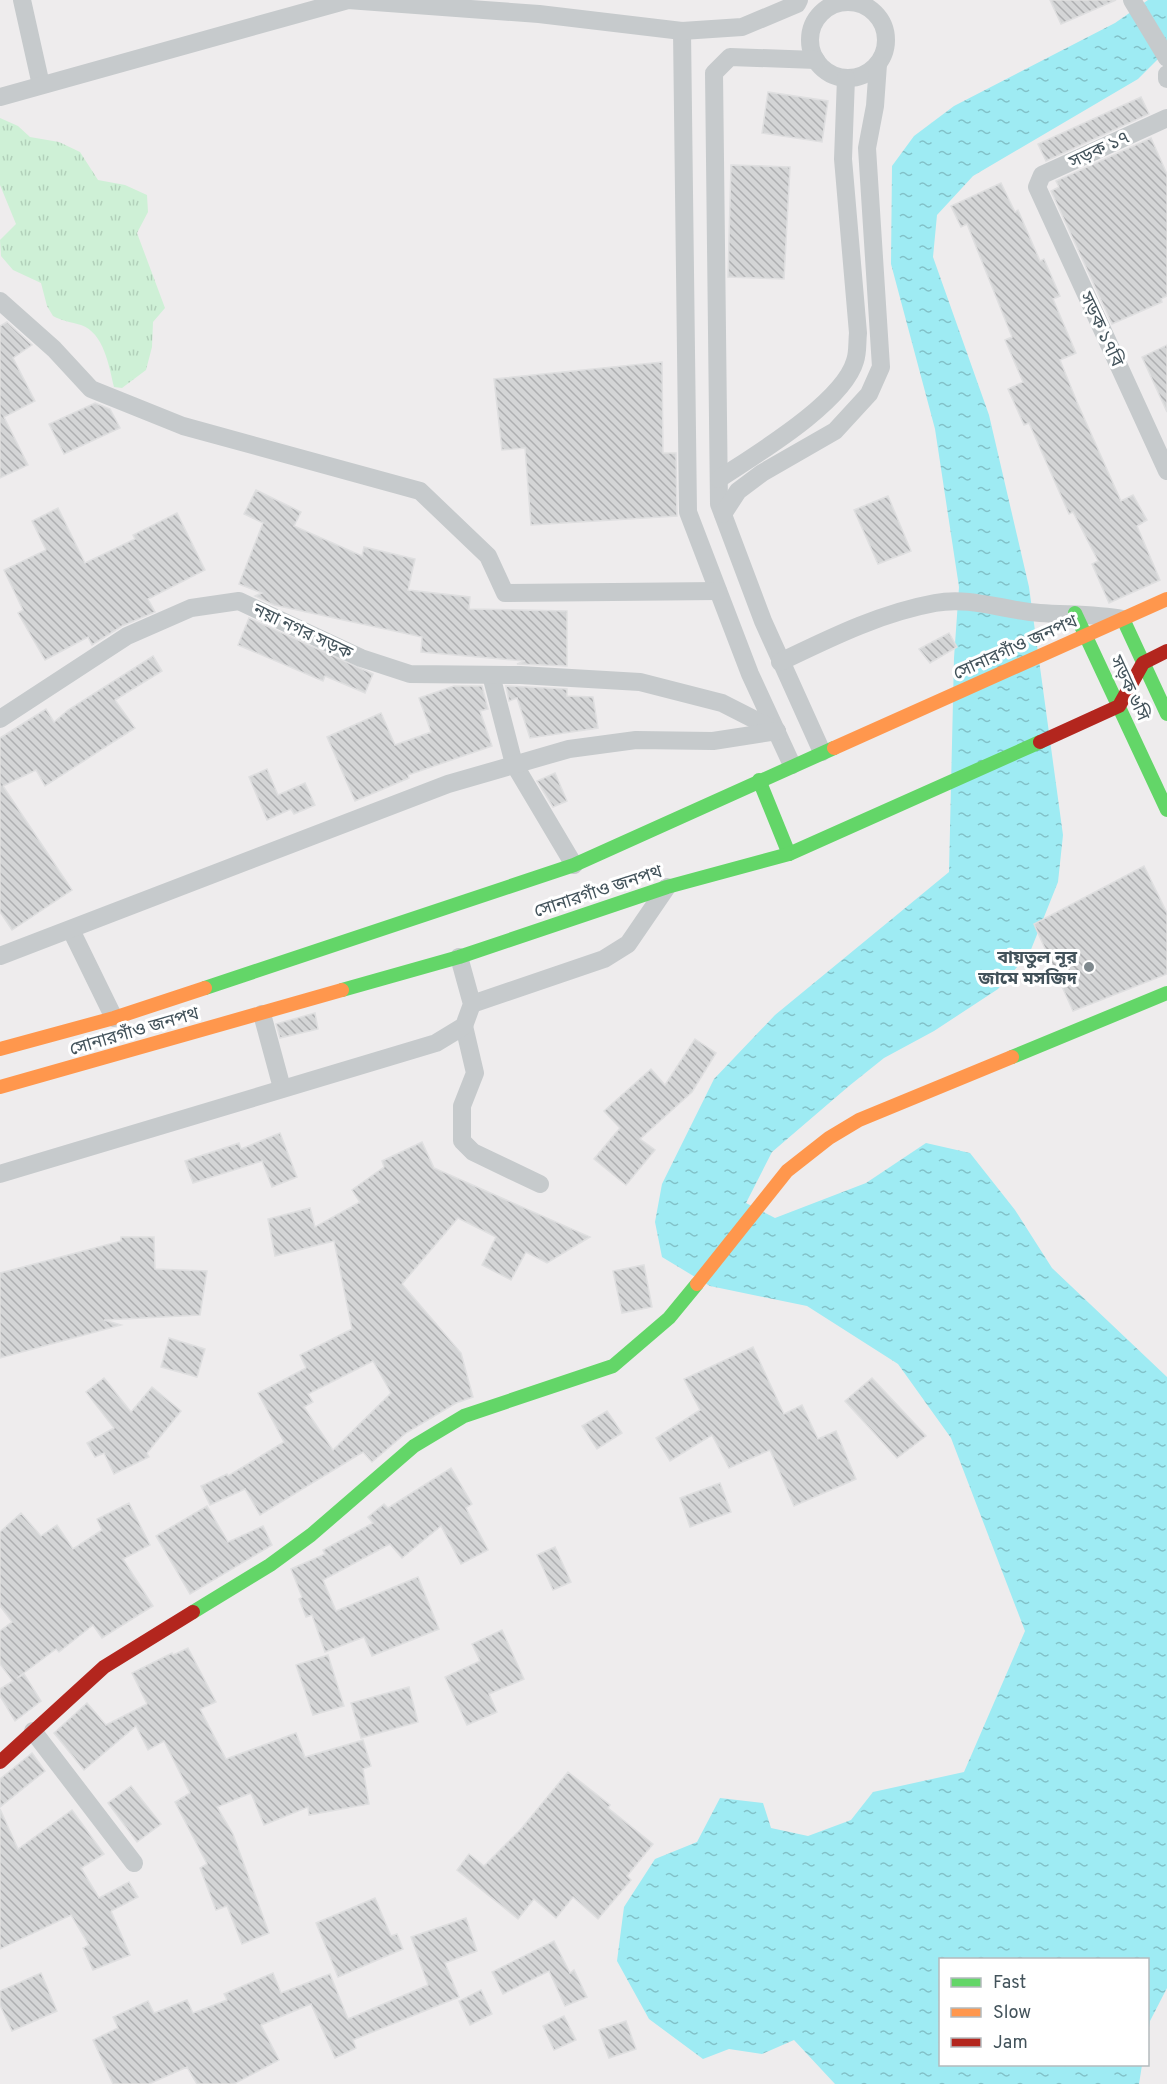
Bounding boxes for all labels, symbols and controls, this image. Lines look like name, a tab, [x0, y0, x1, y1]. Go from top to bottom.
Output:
street label: সড়ক ১৭	[1065, 126, 1134, 175]
street label: সড়ক ১৭বি	[1073, 288, 1128, 371]
street label: নয়া নগর সড়ক	[248, 599, 356, 666]
street label: সোনারগাঁও জনপথ	[950, 611, 1082, 686]
street label: সড়ক ৬সি	[1103, 651, 1154, 726]
street label: সোনারগাঁও জনপথ	[531, 861, 666, 924]
place label: বায়তুল নূর জামে মসজিদ	[977, 947, 1078, 991]
marker: বায়তুল নূর জামে মসজিদ	[1082, 960, 1096, 974]
street label: সোনারগাঁও জনপথ	[67, 1003, 202, 1062]
legend	[939, 1958, 1149, 2066]
text: Fast	[993, 1972, 1026, 1995]
text: Slow	[993, 2002, 1031, 2025]
text: Jam	[993, 2032, 1028, 2055]

